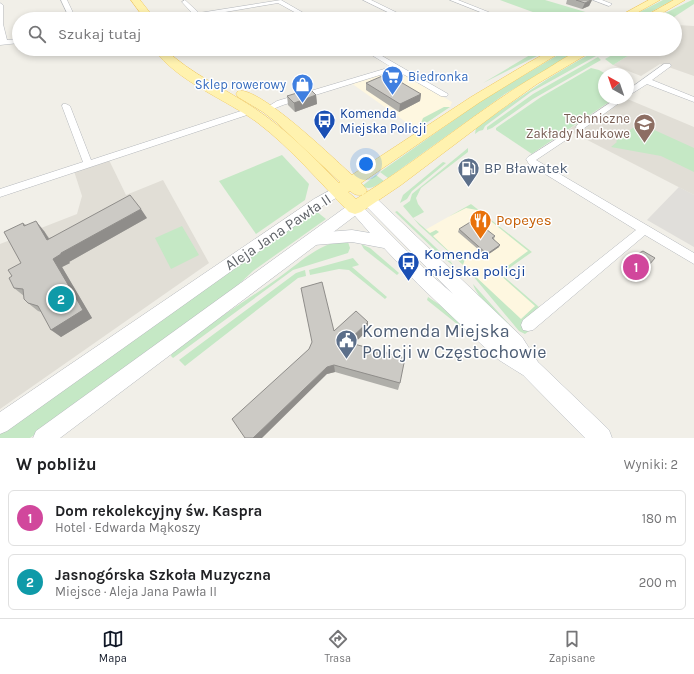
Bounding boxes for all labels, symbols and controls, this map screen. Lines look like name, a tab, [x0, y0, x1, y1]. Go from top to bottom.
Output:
search box	[12, 12, 682, 56]
icon: search	[26, 23, 48, 45]
text: Szukaj tutaj	[58, 25, 142, 43]
supermarket icon: Biedronka	[380, 63, 406, 96]
north arrow	[598, 68, 634, 104]
place label: Biedronka	[408, 69, 468, 84]
shop icon: Sklep rowerowy	[289, 71, 315, 104]
place label: Sklep rowerowy	[195, 77, 286, 92]
place label: Komenda Miejska Policji	[340, 106, 427, 136]
bus stop icon: Komenda Miejska Policji	[311, 107, 337, 140]
place label: Techniczne Zakłady Naukowe	[526, 111, 630, 141]
school or university icon: Techniczne Zakłady Naukowe	[632, 112, 658, 145]
your location	[356, 154, 376, 174]
fuel station icon: BP Bławatek	[455, 155, 481, 188]
place label: BP Bławatek	[484, 159, 568, 177]
street label: Aleja Jana Pawła II	[222, 190, 334, 274]
restaurant icon: Popeyes	[467, 207, 493, 240]
place label: Popeyes	[496, 211, 552, 229]
place label: Komenda miejska policji	[424, 245, 526, 280]
bus stop icon: Komenda miejska policji	[395, 250, 421, 283]
pin: 1	[623, 252, 649, 282]
pin: 2	[48, 284, 74, 314]
place label: Komenda Miejska Policji w Częstochowie	[362, 320, 547, 363]
public building icon: Komenda Miejska Policji w Częstochowie	[334, 328, 360, 361]
text: W pobliżu	[16, 454, 97, 474]
text: Wyniki: 2	[624, 457, 678, 472]
text: Dom rekolekcyjny św. Kaspra	[55, 502, 262, 520]
text: 1	[28, 511, 32, 526]
text: 180 m	[642, 511, 677, 526]
text: Hotel · Edwarda Mąkoszy	[55, 520, 200, 535]
text: Jasnogórska Szkoła Muzyczna	[55, 566, 271, 584]
text: 2	[26, 575, 34, 590]
text: 200 m	[639, 575, 677, 590]
text: Miejsce · Aleja Jana Pawła II	[55, 584, 217, 599]
tab: Mapa	[99, 628, 127, 665]
tab: Trasa	[324, 628, 351, 665]
tab: Zapisane	[549, 628, 595, 665]

